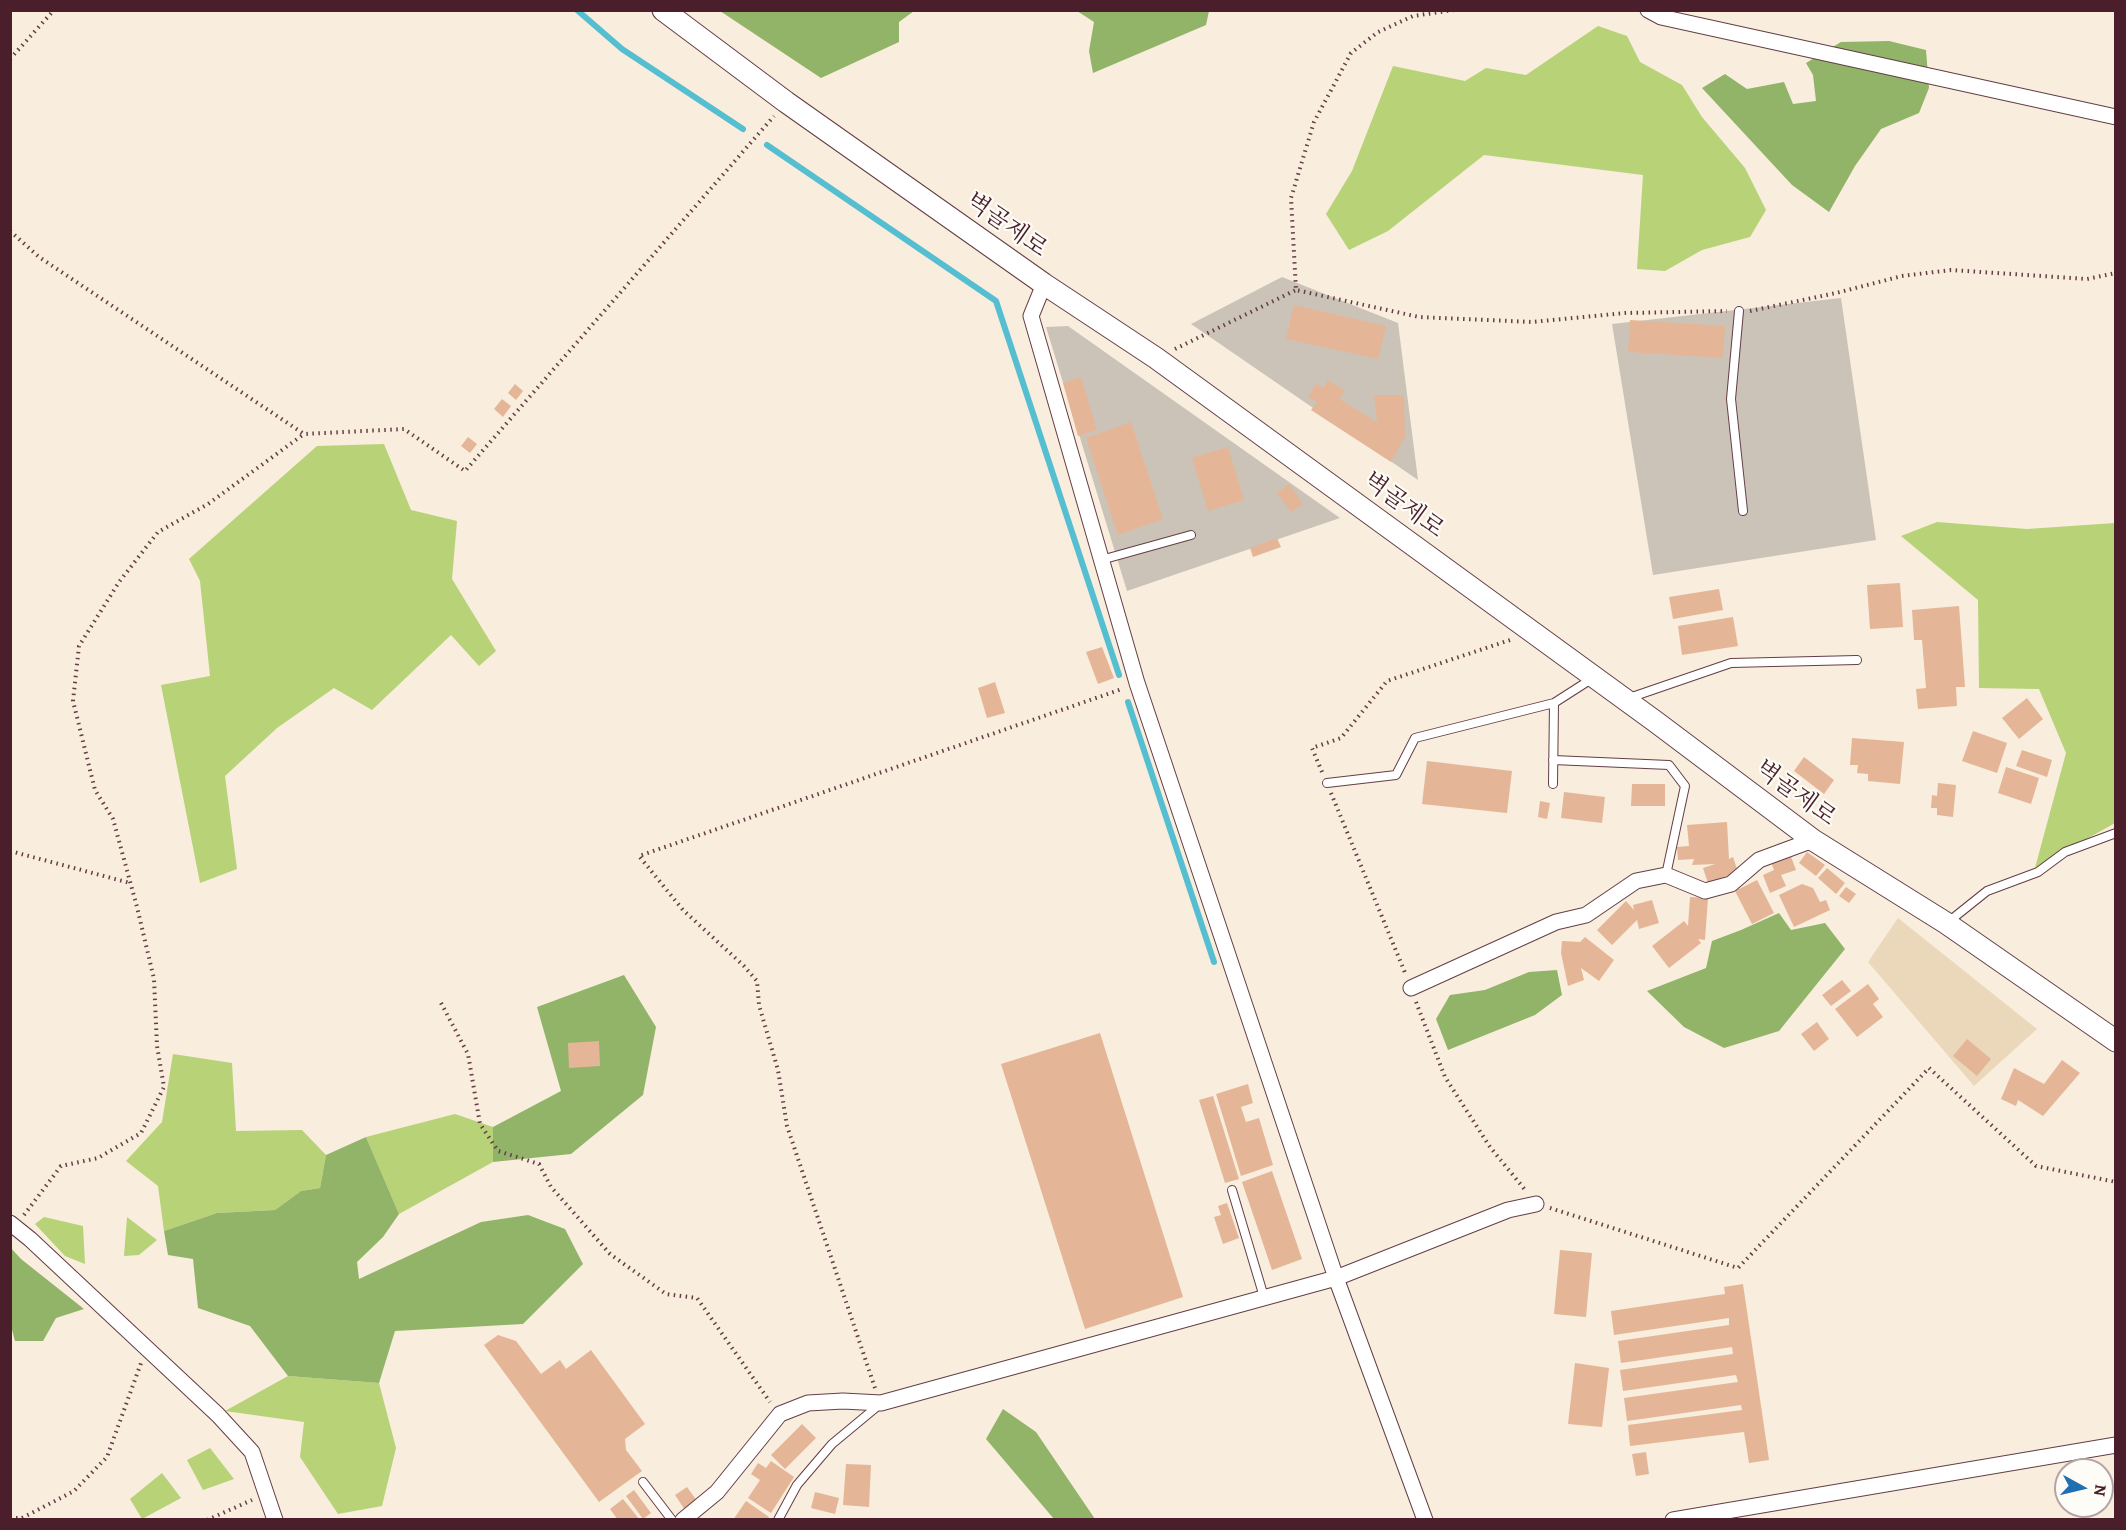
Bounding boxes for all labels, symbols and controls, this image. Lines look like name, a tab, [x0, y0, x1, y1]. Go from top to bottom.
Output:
street label: 벽골제로	[960, 188, 1052, 264]
street label: 벽골제로	[1357, 467, 1449, 545]
street label: 벽골제로	[1749, 755, 1841, 833]
north arrow	[2054, 1458, 2114, 1518]
text: N	[2088, 1483, 2112, 1498]

